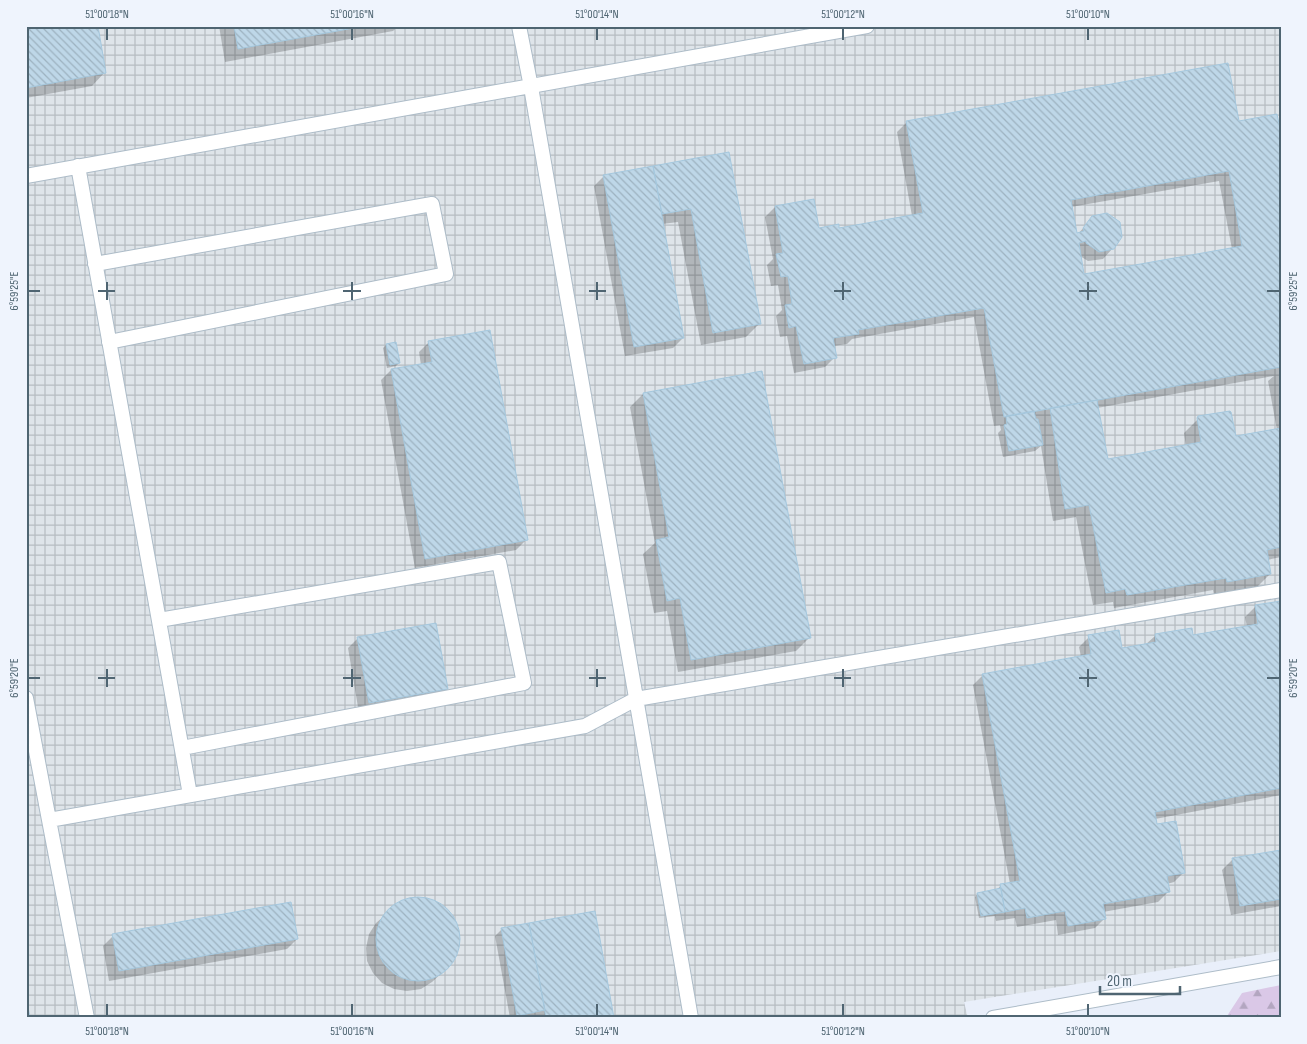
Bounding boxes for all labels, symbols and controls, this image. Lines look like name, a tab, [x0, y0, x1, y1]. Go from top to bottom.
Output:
text: 51°00'18"N	[85, 7, 129, 22]
text: 51°00'16"N	[330, 7, 374, 22]
text: 51°00'14"N	[575, 7, 619, 22]
text: 51°00'12"N	[821, 7, 865, 22]
text: 51°00'10"N	[1066, 7, 1110, 22]
text: 6°59'25"E	[7, 271, 22, 311]
text: 6°59'25"E	[1286, 271, 1301, 311]
text: 6°59'20"E	[7, 658, 22, 698]
text: 6°59'20"E	[1286, 658, 1301, 698]
scale bar	[1100, 964, 1180, 996]
text: 20 m	[1107, 972, 1132, 991]
text: 51°00'18"N	[85, 1024, 129, 1039]
text: 51°00'16"N	[330, 1024, 374, 1039]
text: 51°00'14"N	[575, 1024, 619, 1039]
text: 51°00'12"N	[821, 1024, 865, 1039]
text: 51°00'10"N	[1066, 1024, 1110, 1039]

